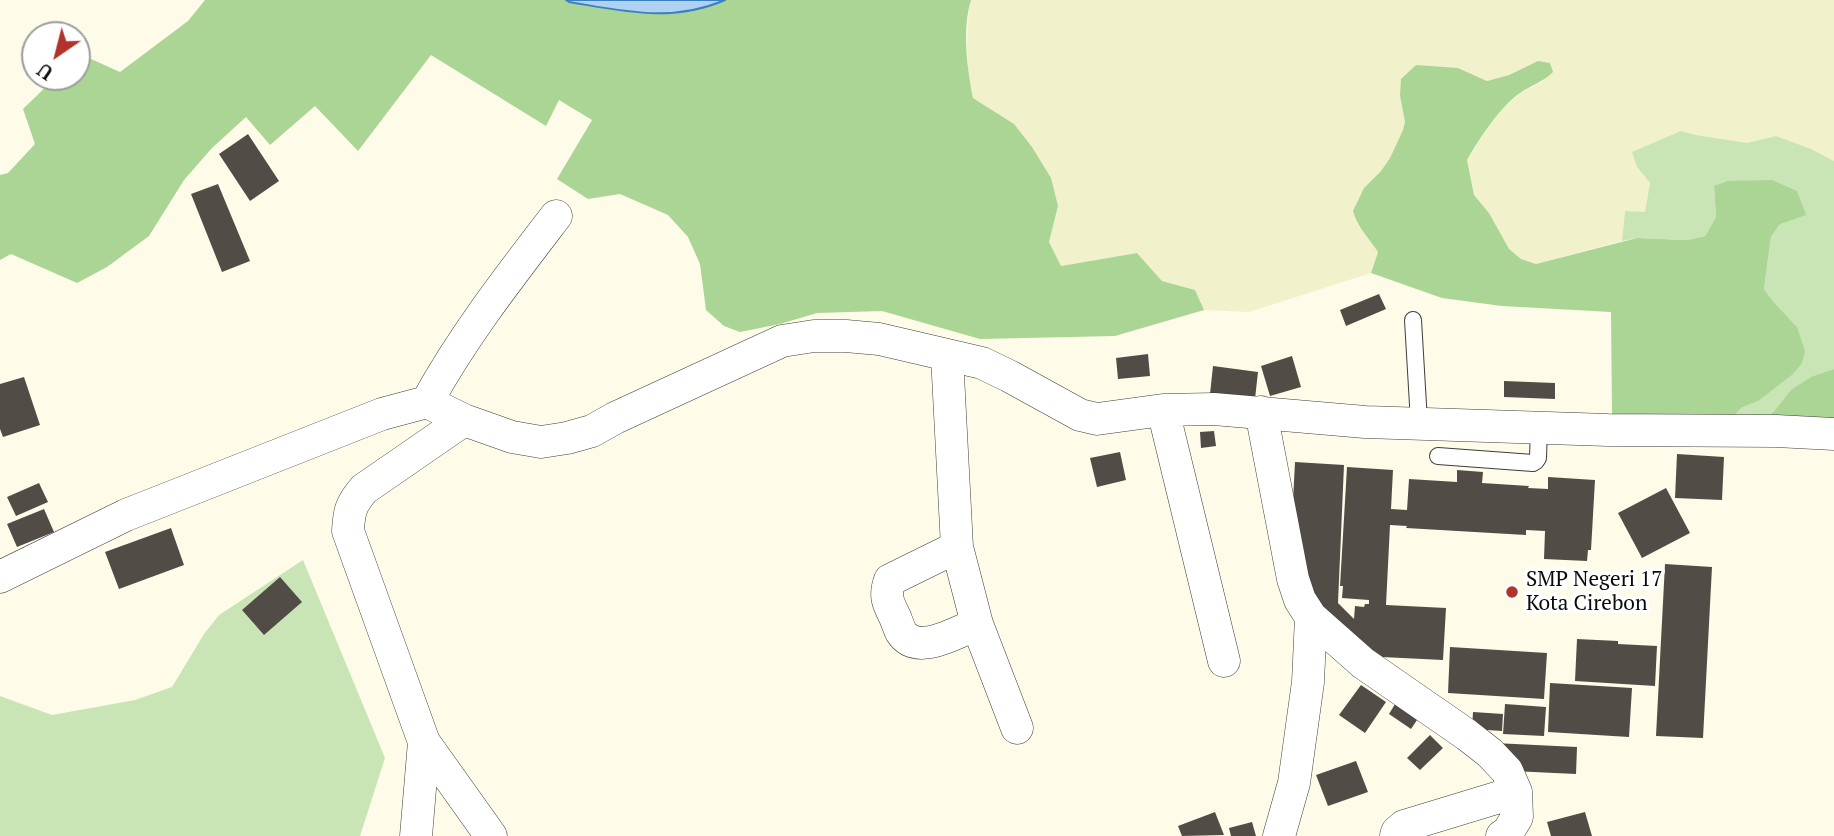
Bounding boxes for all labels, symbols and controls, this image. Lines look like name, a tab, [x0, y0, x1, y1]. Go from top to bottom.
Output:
north arrow	[21, 21, 91, 91]
text: U	[32, 58, 58, 86]
place label: SMP Negeri 17 Kota Cirebon	[1526, 567, 1662, 617]
marker: SMP Negeri 17 Kota Cirebon	[1504, 584, 1520, 600]

